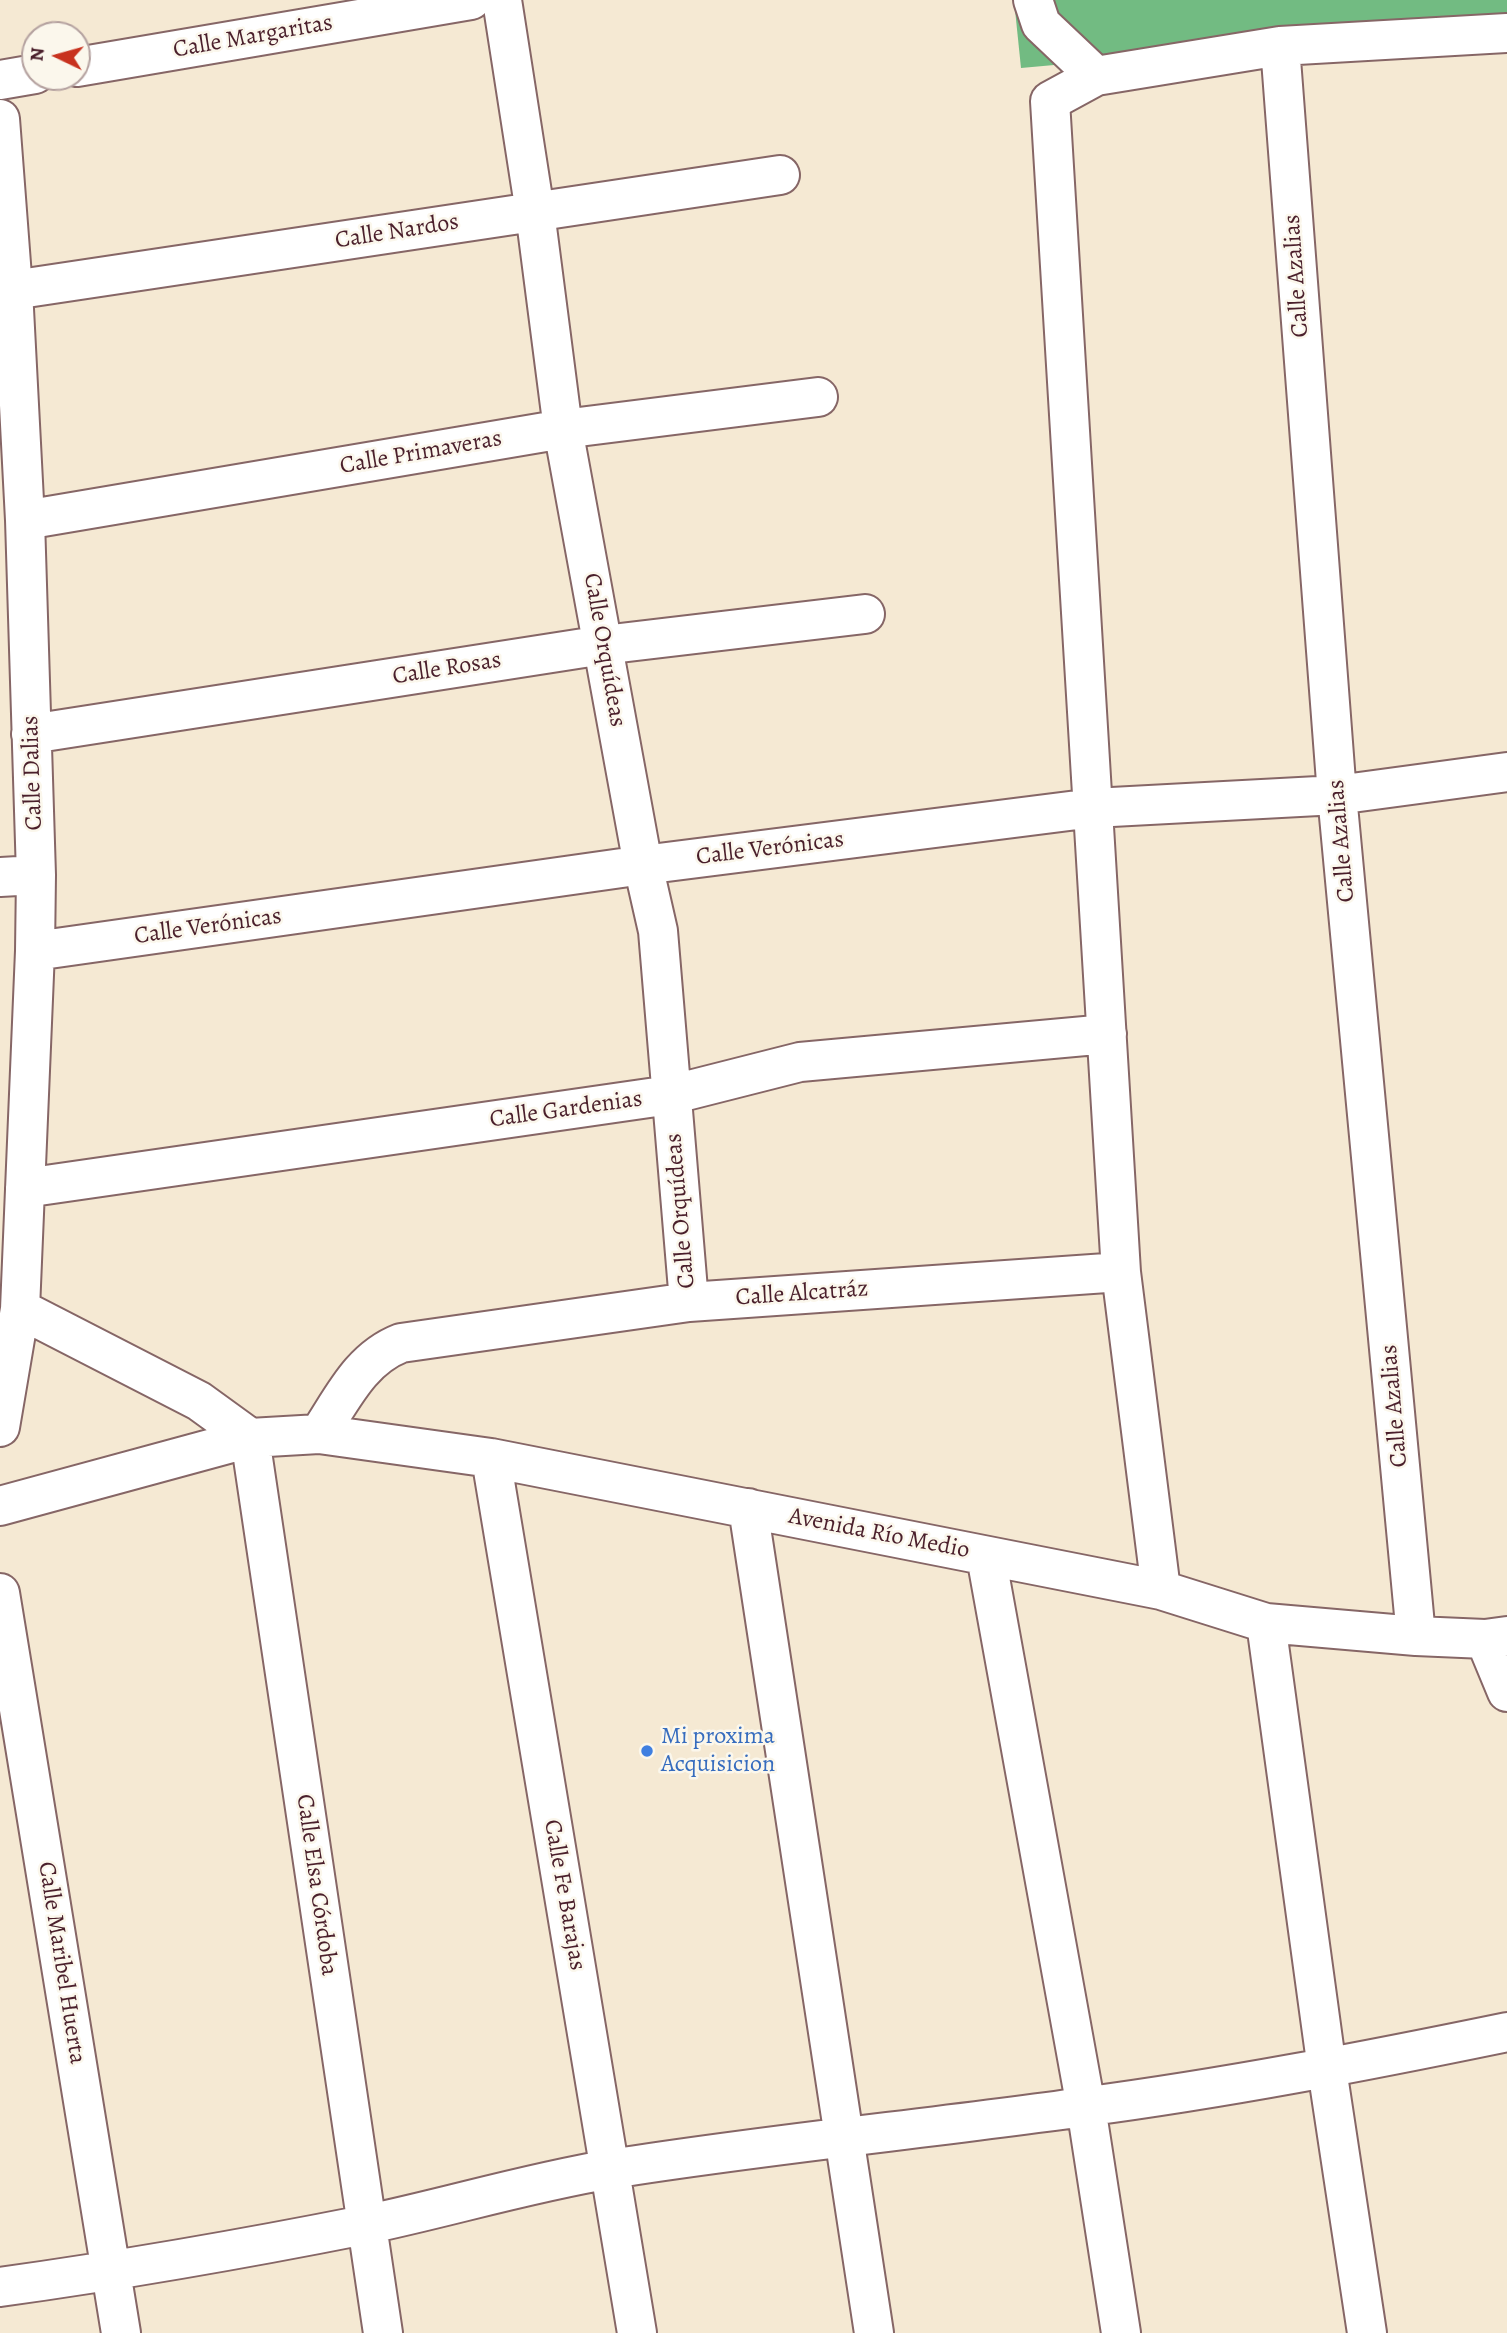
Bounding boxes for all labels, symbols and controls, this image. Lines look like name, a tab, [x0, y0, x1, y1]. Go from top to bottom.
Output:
street label: Calle Margaritas	[171, 9, 335, 65]
north arrow	[21, 21, 91, 91]
text: N	[24, 46, 51, 62]
street label: Calle Nardos	[333, 208, 461, 256]
street label: Calle Azalias	[1278, 214, 1316, 338]
street label: Calle Primaveras	[338, 425, 504, 481]
street label: Calle Orquídeas	[576, 571, 632, 729]
street label: Calle Rosas	[391, 646, 503, 692]
street label: Calle Dalias	[17, 715, 49, 831]
street label: Calle Azalias	[1322, 778, 1362, 904]
street label: Calle Verónicas	[694, 826, 846, 872]
street label: Calle Verónicas	[132, 902, 284, 952]
street label: Calle Gardenias	[488, 1085, 644, 1135]
street label: Calle Orquídeas	[660, 1132, 702, 1290]
street label: Calle Alcatráz	[735, 1275, 869, 1313]
street label: Calle Azalias	[1375, 1343, 1415, 1469]
street label: Avenida Río Medio	[786, 1502, 972, 1566]
place label: Mi proxima Acquisicion	[661, 1723, 775, 1779]
marker: Mi proxima Acquisicion	[639, 1743, 655, 1759]
street label: Calle Elsa Córdoba	[289, 1793, 343, 1977]
street label: Calle Fe Barajas	[537, 1817, 591, 1973]
street label: Calle Maribel Huerta	[31, 1860, 91, 2066]

